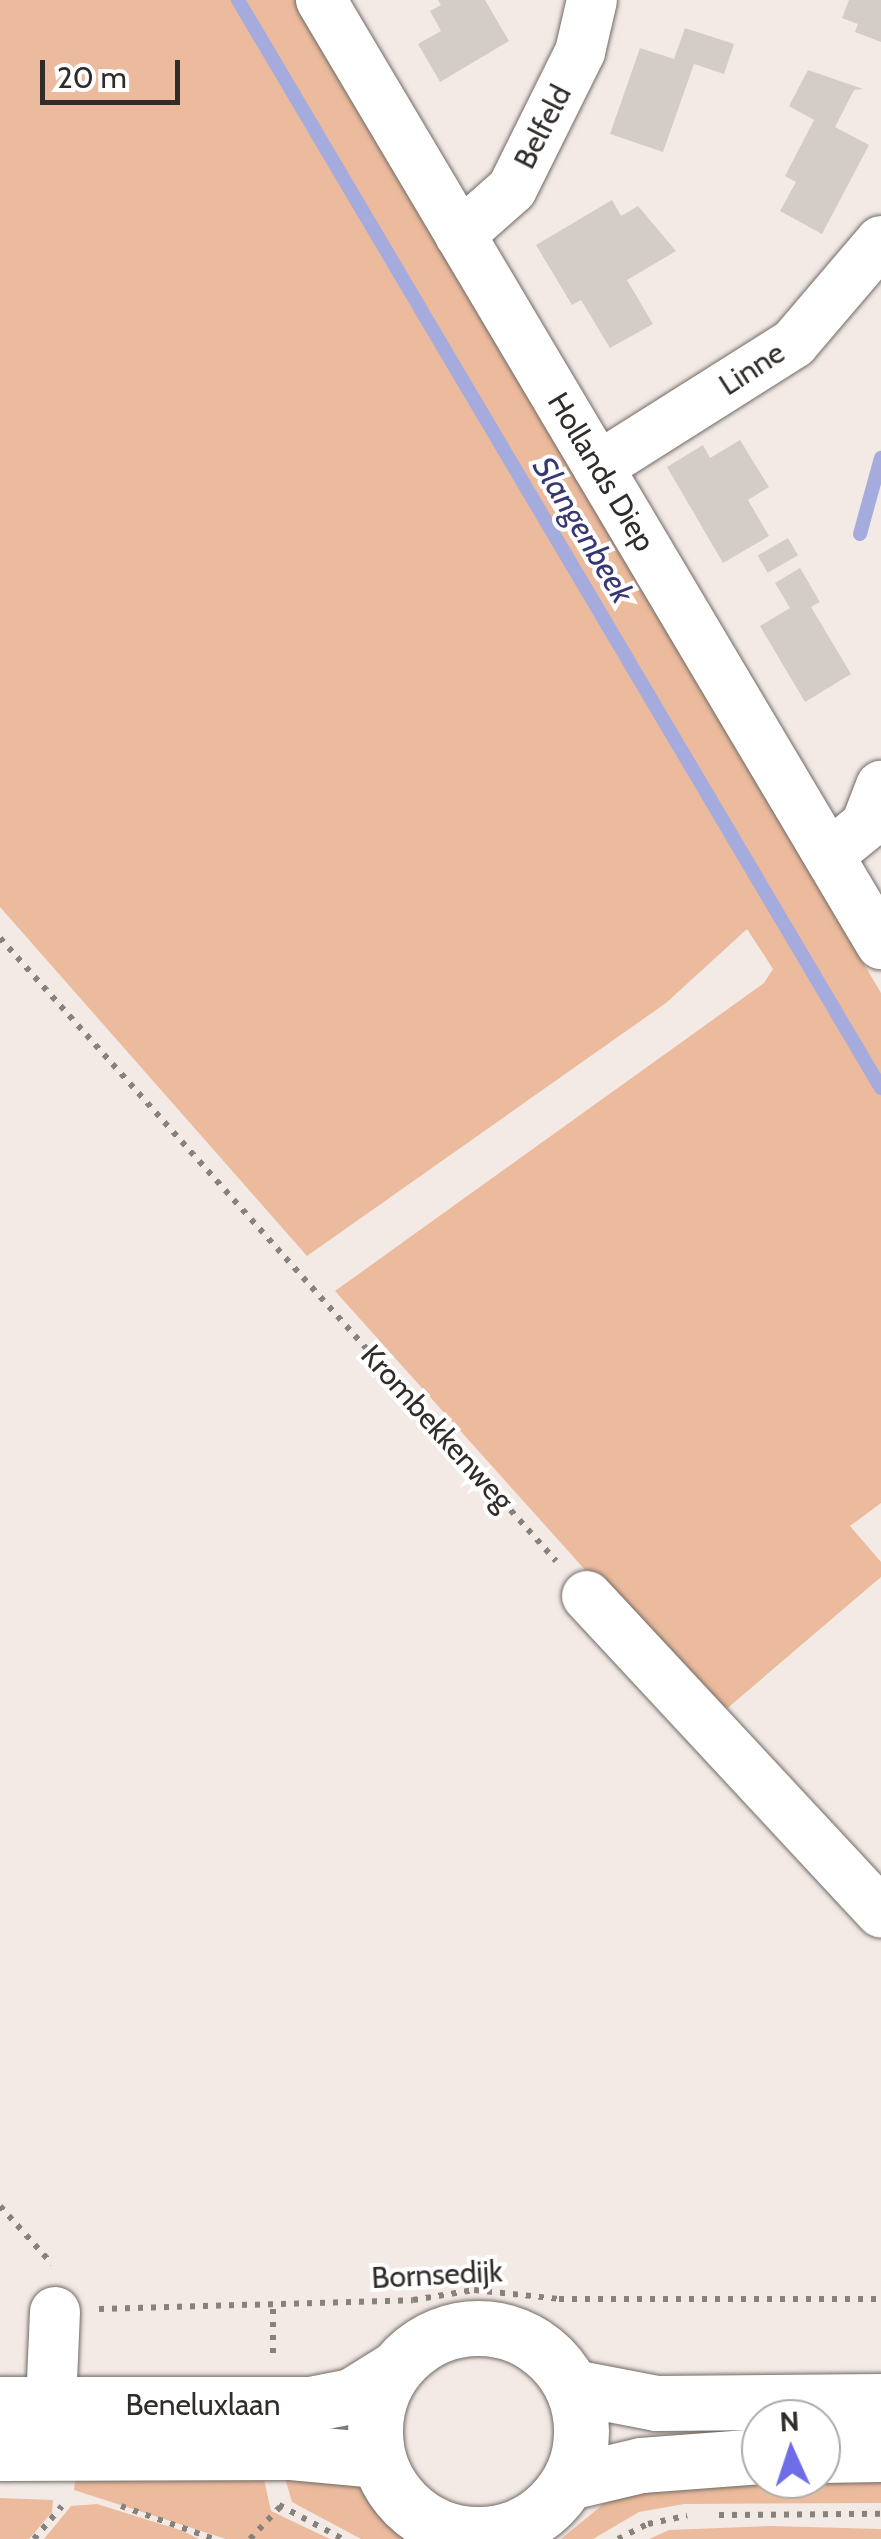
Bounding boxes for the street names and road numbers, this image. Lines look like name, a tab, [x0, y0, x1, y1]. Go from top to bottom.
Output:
street label: Belfeld	[507, 79, 579, 175]
street label: Linne	[713, 335, 791, 403]
street label: Hollands Diep	[540, 386, 662, 558]
street label: Krombekkenweg	[353, 1338, 521, 1518]
street label: Bornsedijk	[371, 2254, 503, 2296]
street label: Beneluxlaan	[125, 2387, 281, 2423]

